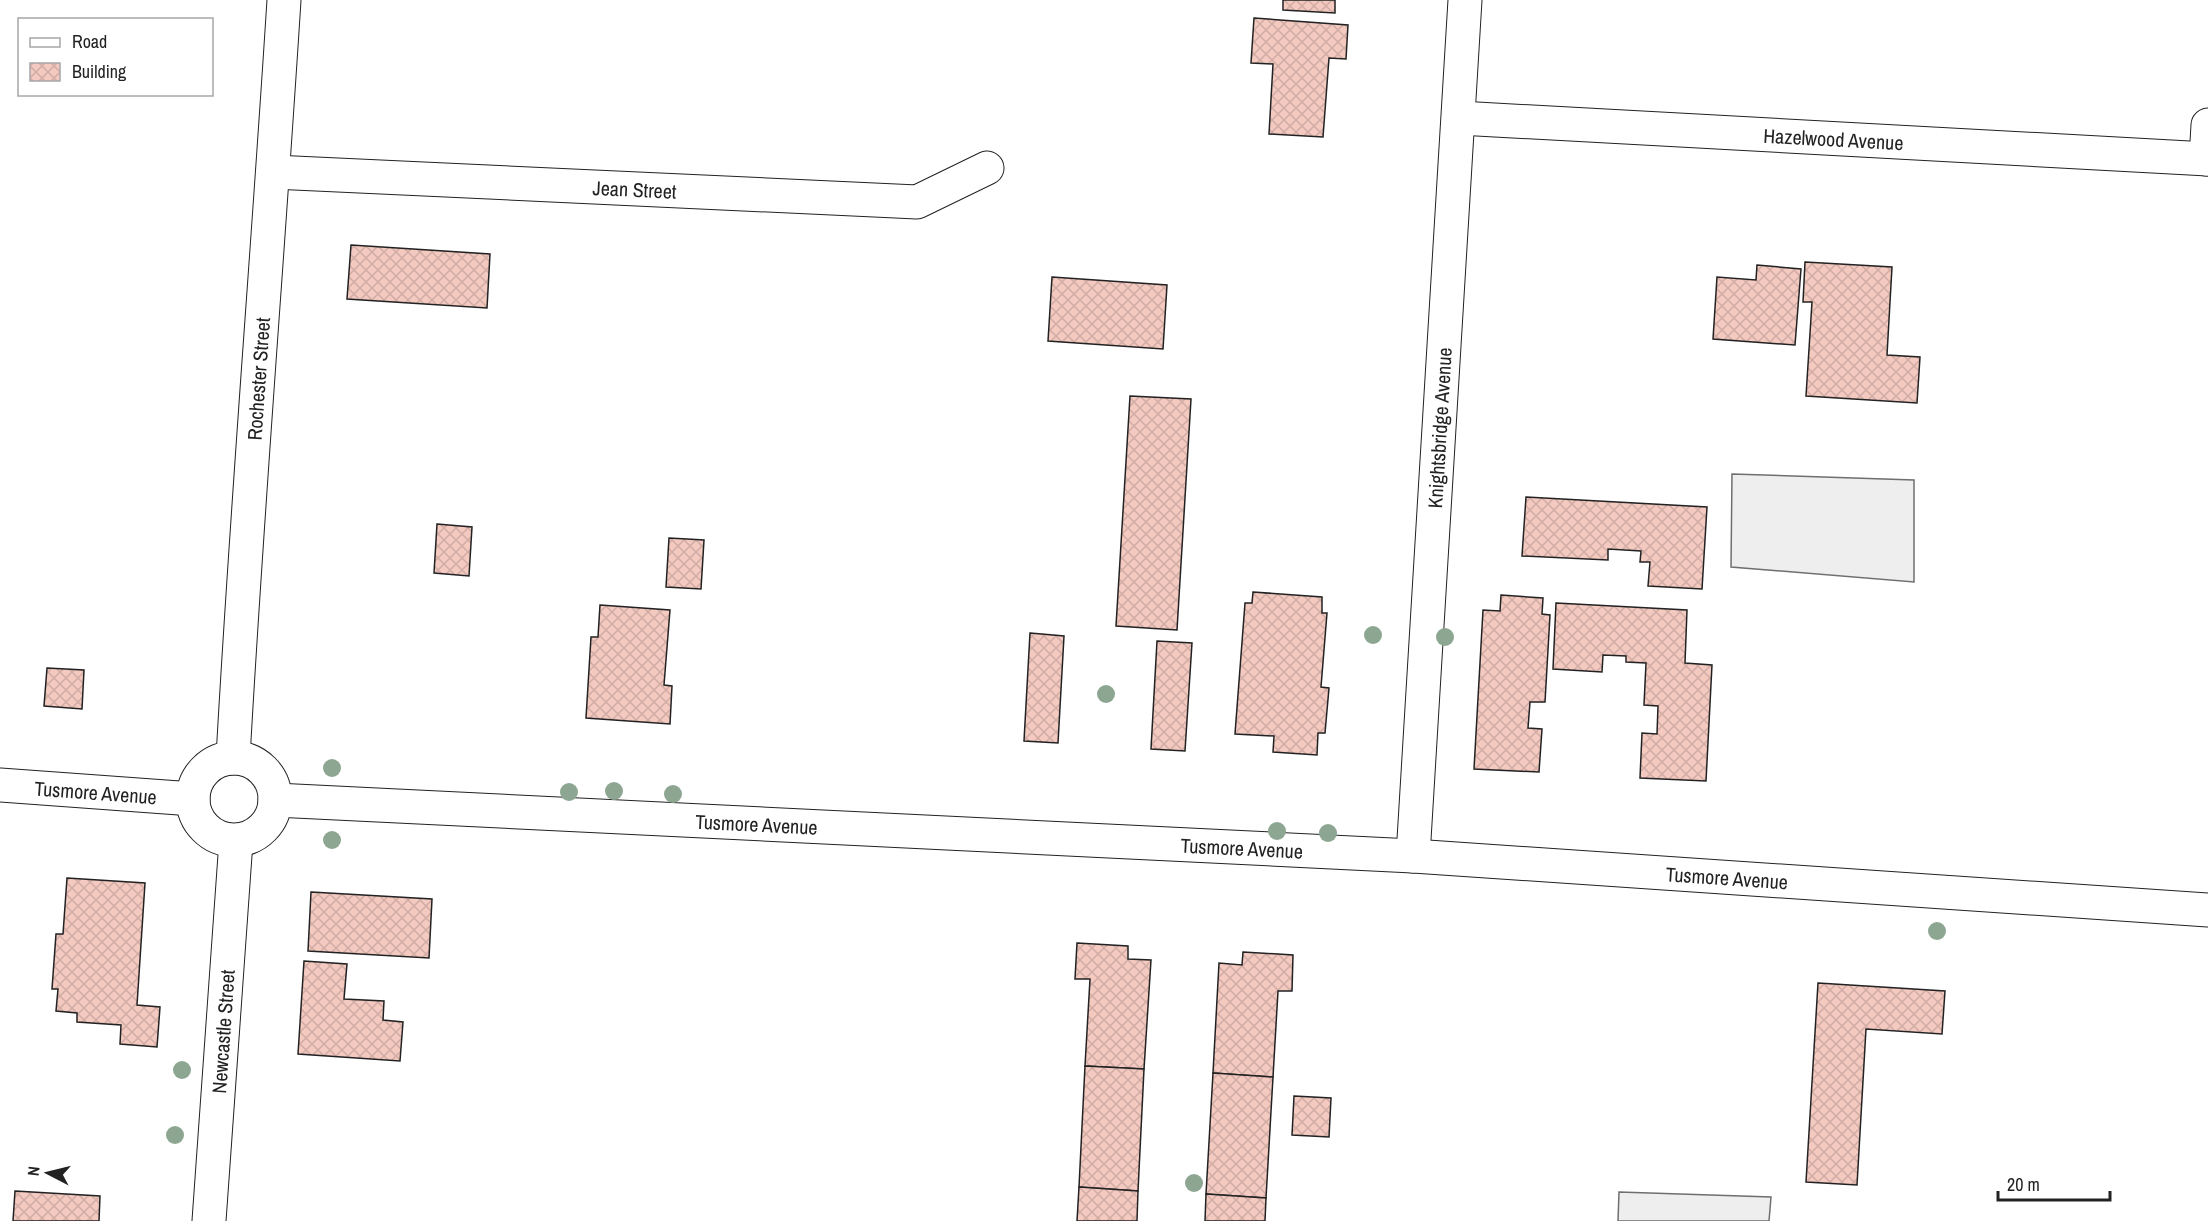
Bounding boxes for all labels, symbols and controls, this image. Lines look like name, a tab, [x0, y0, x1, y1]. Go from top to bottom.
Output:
legend	[18, 18, 213, 96]
text: Road	[72, 29, 107, 54]
text: Building	[72, 59, 127, 84]
street label: Hazelwood Avenue	[1763, 121, 1904, 156]
street label: Jean Street	[592, 173, 678, 204]
street label: Rochester Street	[240, 316, 276, 441]
street label: Knightsbridge Avenue	[1421, 347, 1457, 509]
street label: Tusmore Avenue	[34, 774, 158, 810]
street label: Tusmore Avenue	[695, 807, 818, 840]
street label: Tusmore Avenue	[1180, 831, 1304, 864]
street label: Tusmore Avenue	[1665, 860, 1789, 895]
street label: Newcastle Street	[205, 968, 240, 1094]
north arrow	[18, 1143, 78, 1203]
scale bar	[1998, 1164, 2110, 1202]
text: N	[22, 1165, 45, 1177]
text: 20 m	[2007, 1172, 2040, 1197]

